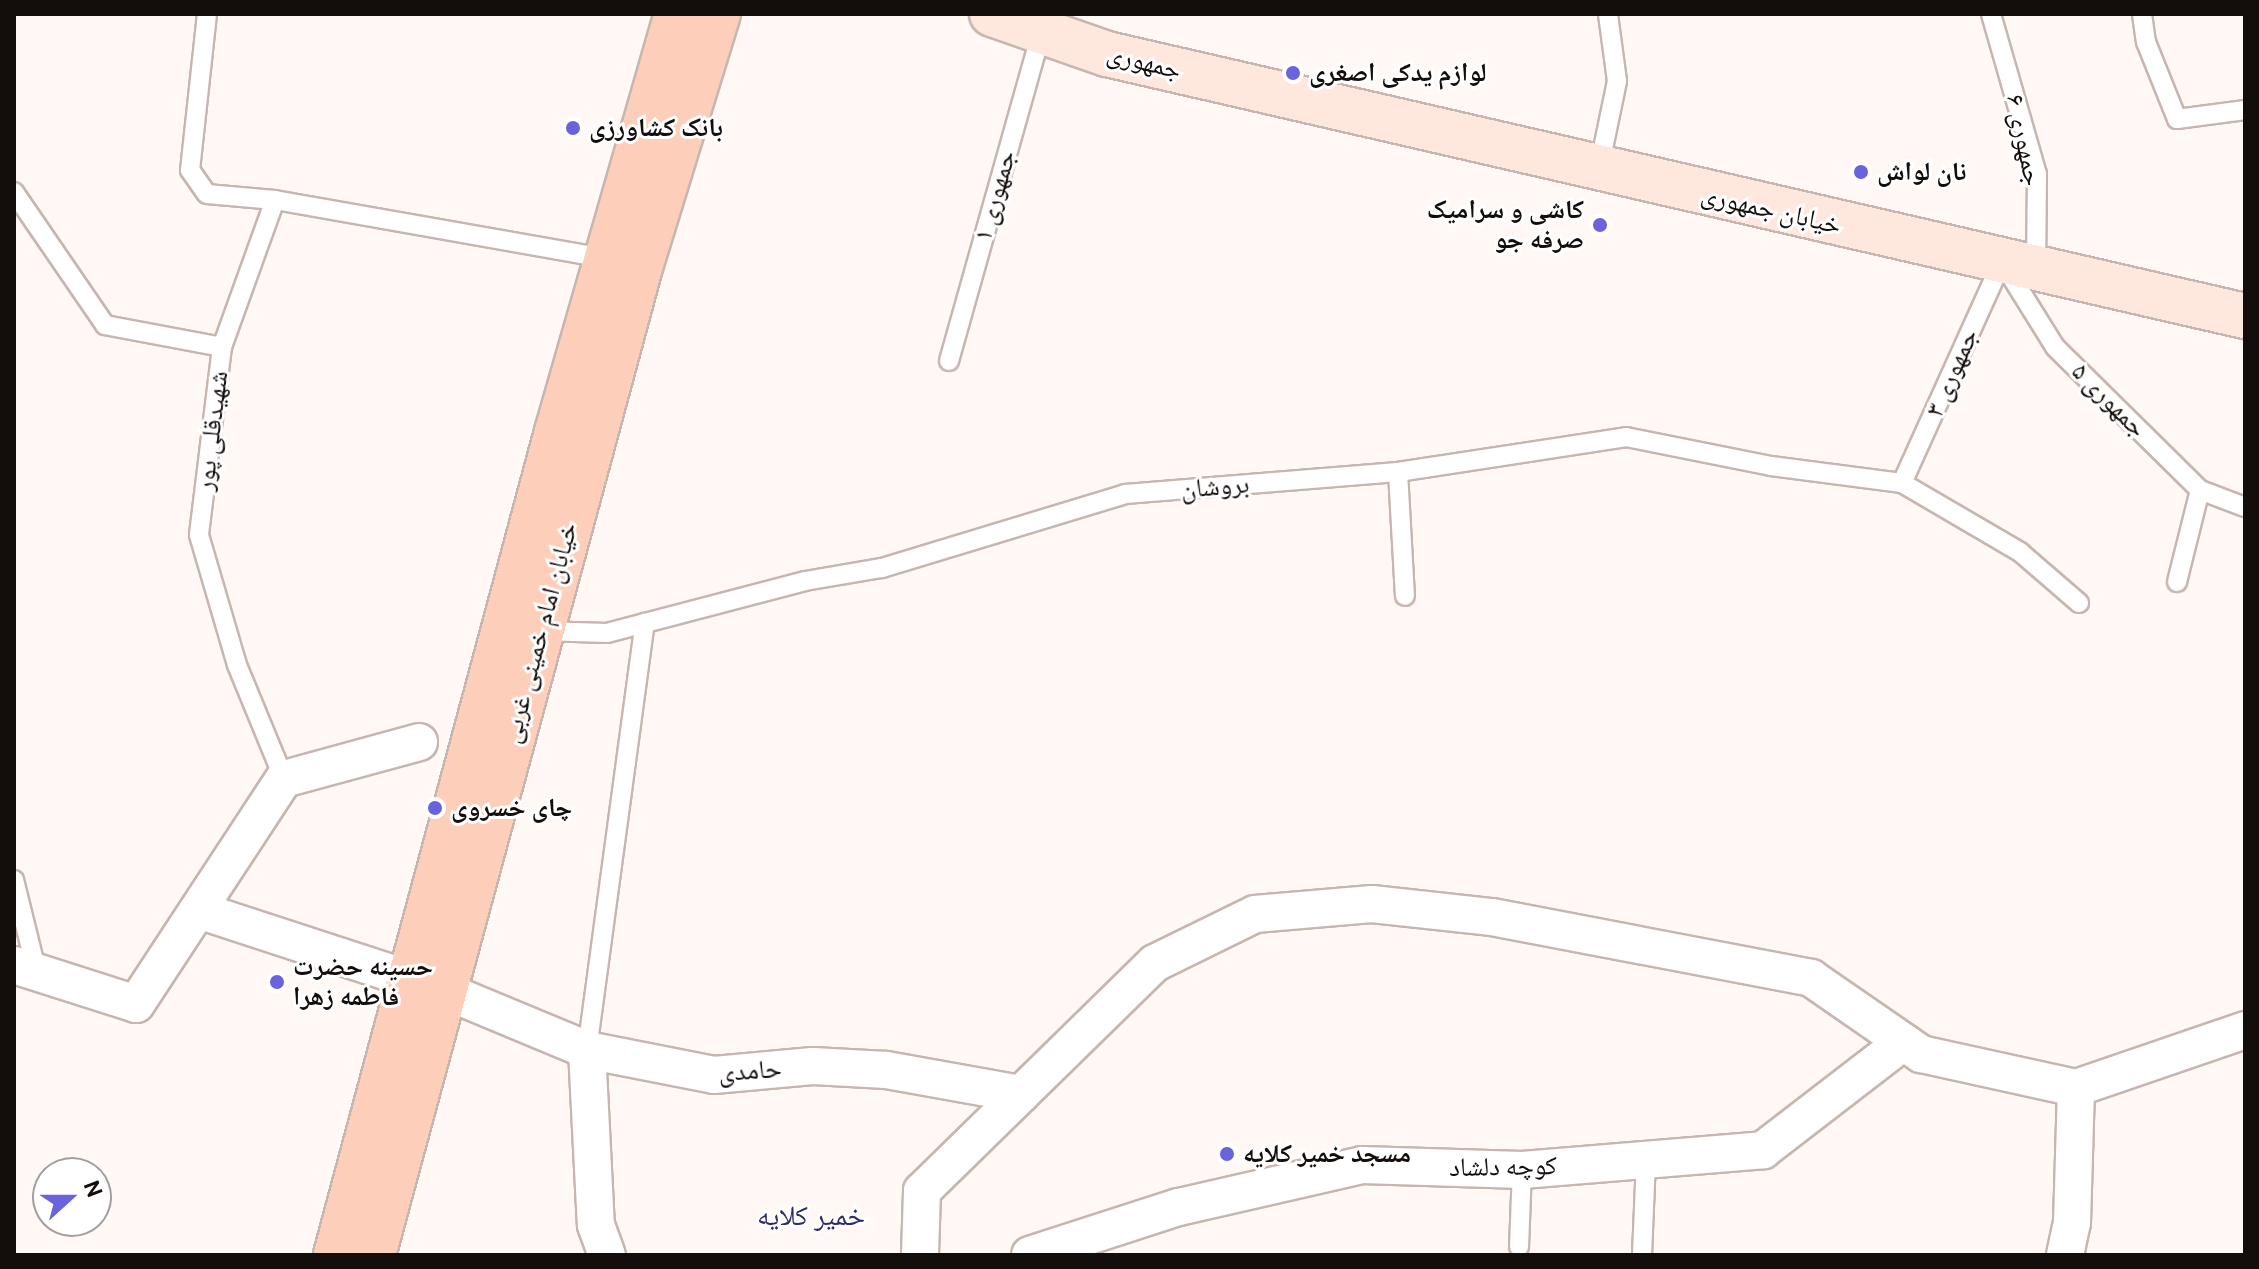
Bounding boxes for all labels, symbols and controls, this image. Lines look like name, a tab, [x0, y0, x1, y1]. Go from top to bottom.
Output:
street label: جمهوری	[1104, 38, 1184, 86]
place label: لوازم یدکی اصغری	[1309, 57, 1487, 89]
marker: لوازم یدکی اصغری	[1284, 64, 1302, 82]
street label: جمهوری ۶	[1999, 91, 2049, 189]
place label: بانک کشاورزی	[589, 112, 723, 144]
marker: بانک کشاورزی	[564, 119, 582, 137]
street label: جمهوری ۱	[967, 147, 1023, 245]
place label: نان لواش	[1877, 156, 1966, 188]
marker: نان لواش	[1852, 163, 1870, 181]
street label: خیابان جمهوری	[1698, 179, 1844, 241]
place label: کاشی و سرامیک صرفه جو	[1427, 194, 1584, 256]
marker: کاشی و سرامیک صرفه جو	[1591, 216, 1609, 234]
street label: جمهوری ۳	[1919, 324, 1985, 422]
street label: جمهوری ۵	[2065, 356, 2153, 444]
street label: شهیدقلی پور	[189, 369, 235, 493]
street label: بروشان	[1179, 468, 1251, 506]
street label: خیابان امام خمینی غربی	[496, 519, 584, 747]
place label: چای خسروی	[451, 792, 572, 824]
marker: چای خسروی	[426, 799, 444, 817]
place label: حسینه حضرت فاطمه زهرا	[293, 951, 433, 1012]
marker: حسینه حضرت فاطمه زهرا	[268, 973, 286, 991]
street label: حامدی	[717, 1053, 783, 1089]
place label: مسجد خمیر کلایه	[1243, 1138, 1411, 1170]
marker: مسجد خمیر کلایه	[1218, 1145, 1236, 1163]
street label: کوچه دلشاد	[1449, 1150, 1557, 1184]
north arrow	[32, 1157, 112, 1237]
text: N	[78, 1177, 108, 1201]
district label: خمیر کلایه	[757, 1198, 865, 1232]

